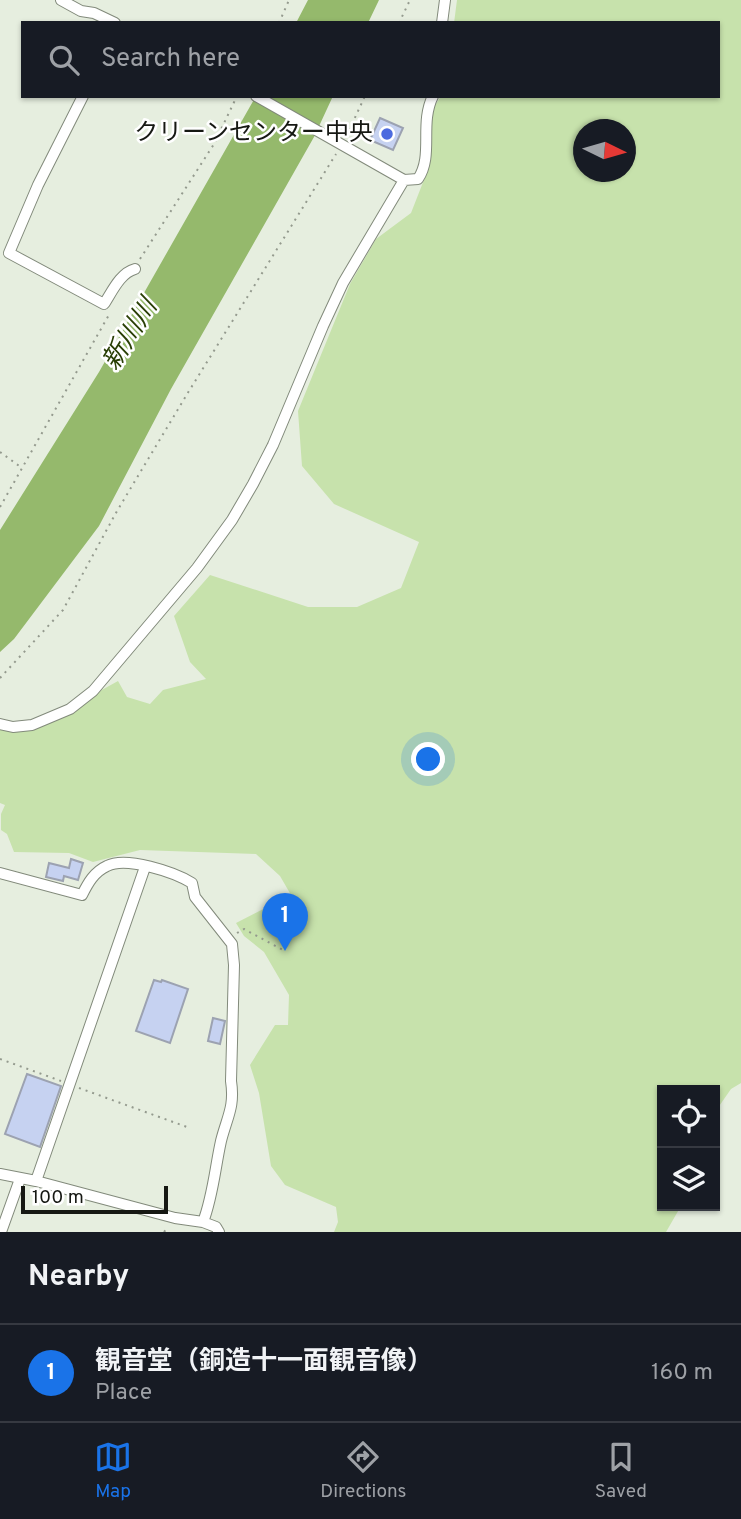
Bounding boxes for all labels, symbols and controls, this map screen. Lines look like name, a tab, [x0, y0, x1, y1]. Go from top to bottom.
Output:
search box	[21, 21, 720, 98]
icon: search	[45, 41, 83, 79]
text: Search here	[101, 43, 240, 76]
place label: クリーンセンター中央	[134, 119, 373, 149]
north arrow	[573, 119, 636, 182]
marker: クリーンセンター中央	[379, 126, 395, 142]
water label: 新川川	[96, 291, 167, 377]
your location	[411, 742, 445, 776]
pin: 1	[262, 893, 308, 951]
map controls	[657, 1085, 720, 1211]
button: locate	[657, 1085, 720, 1148]
button: layers	[657, 1148, 720, 1211]
scale bar	[21, 1183, 168, 1215]
text: 100 m	[32, 1186, 84, 1210]
text: Nearby	[28, 1259, 129, 1296]
text: 観音堂（銅造十一面観音像）	[95, 1346, 433, 1379]
text: 1	[46, 1359, 56, 1388]
text: 160 m	[651, 1359, 713, 1388]
text: Place	[95, 1379, 152, 1408]
tab: Map	[94, 1438, 132, 1504]
tab: Directions	[320, 1438, 407, 1504]
tab: Saved	[595, 1438, 647, 1504]

